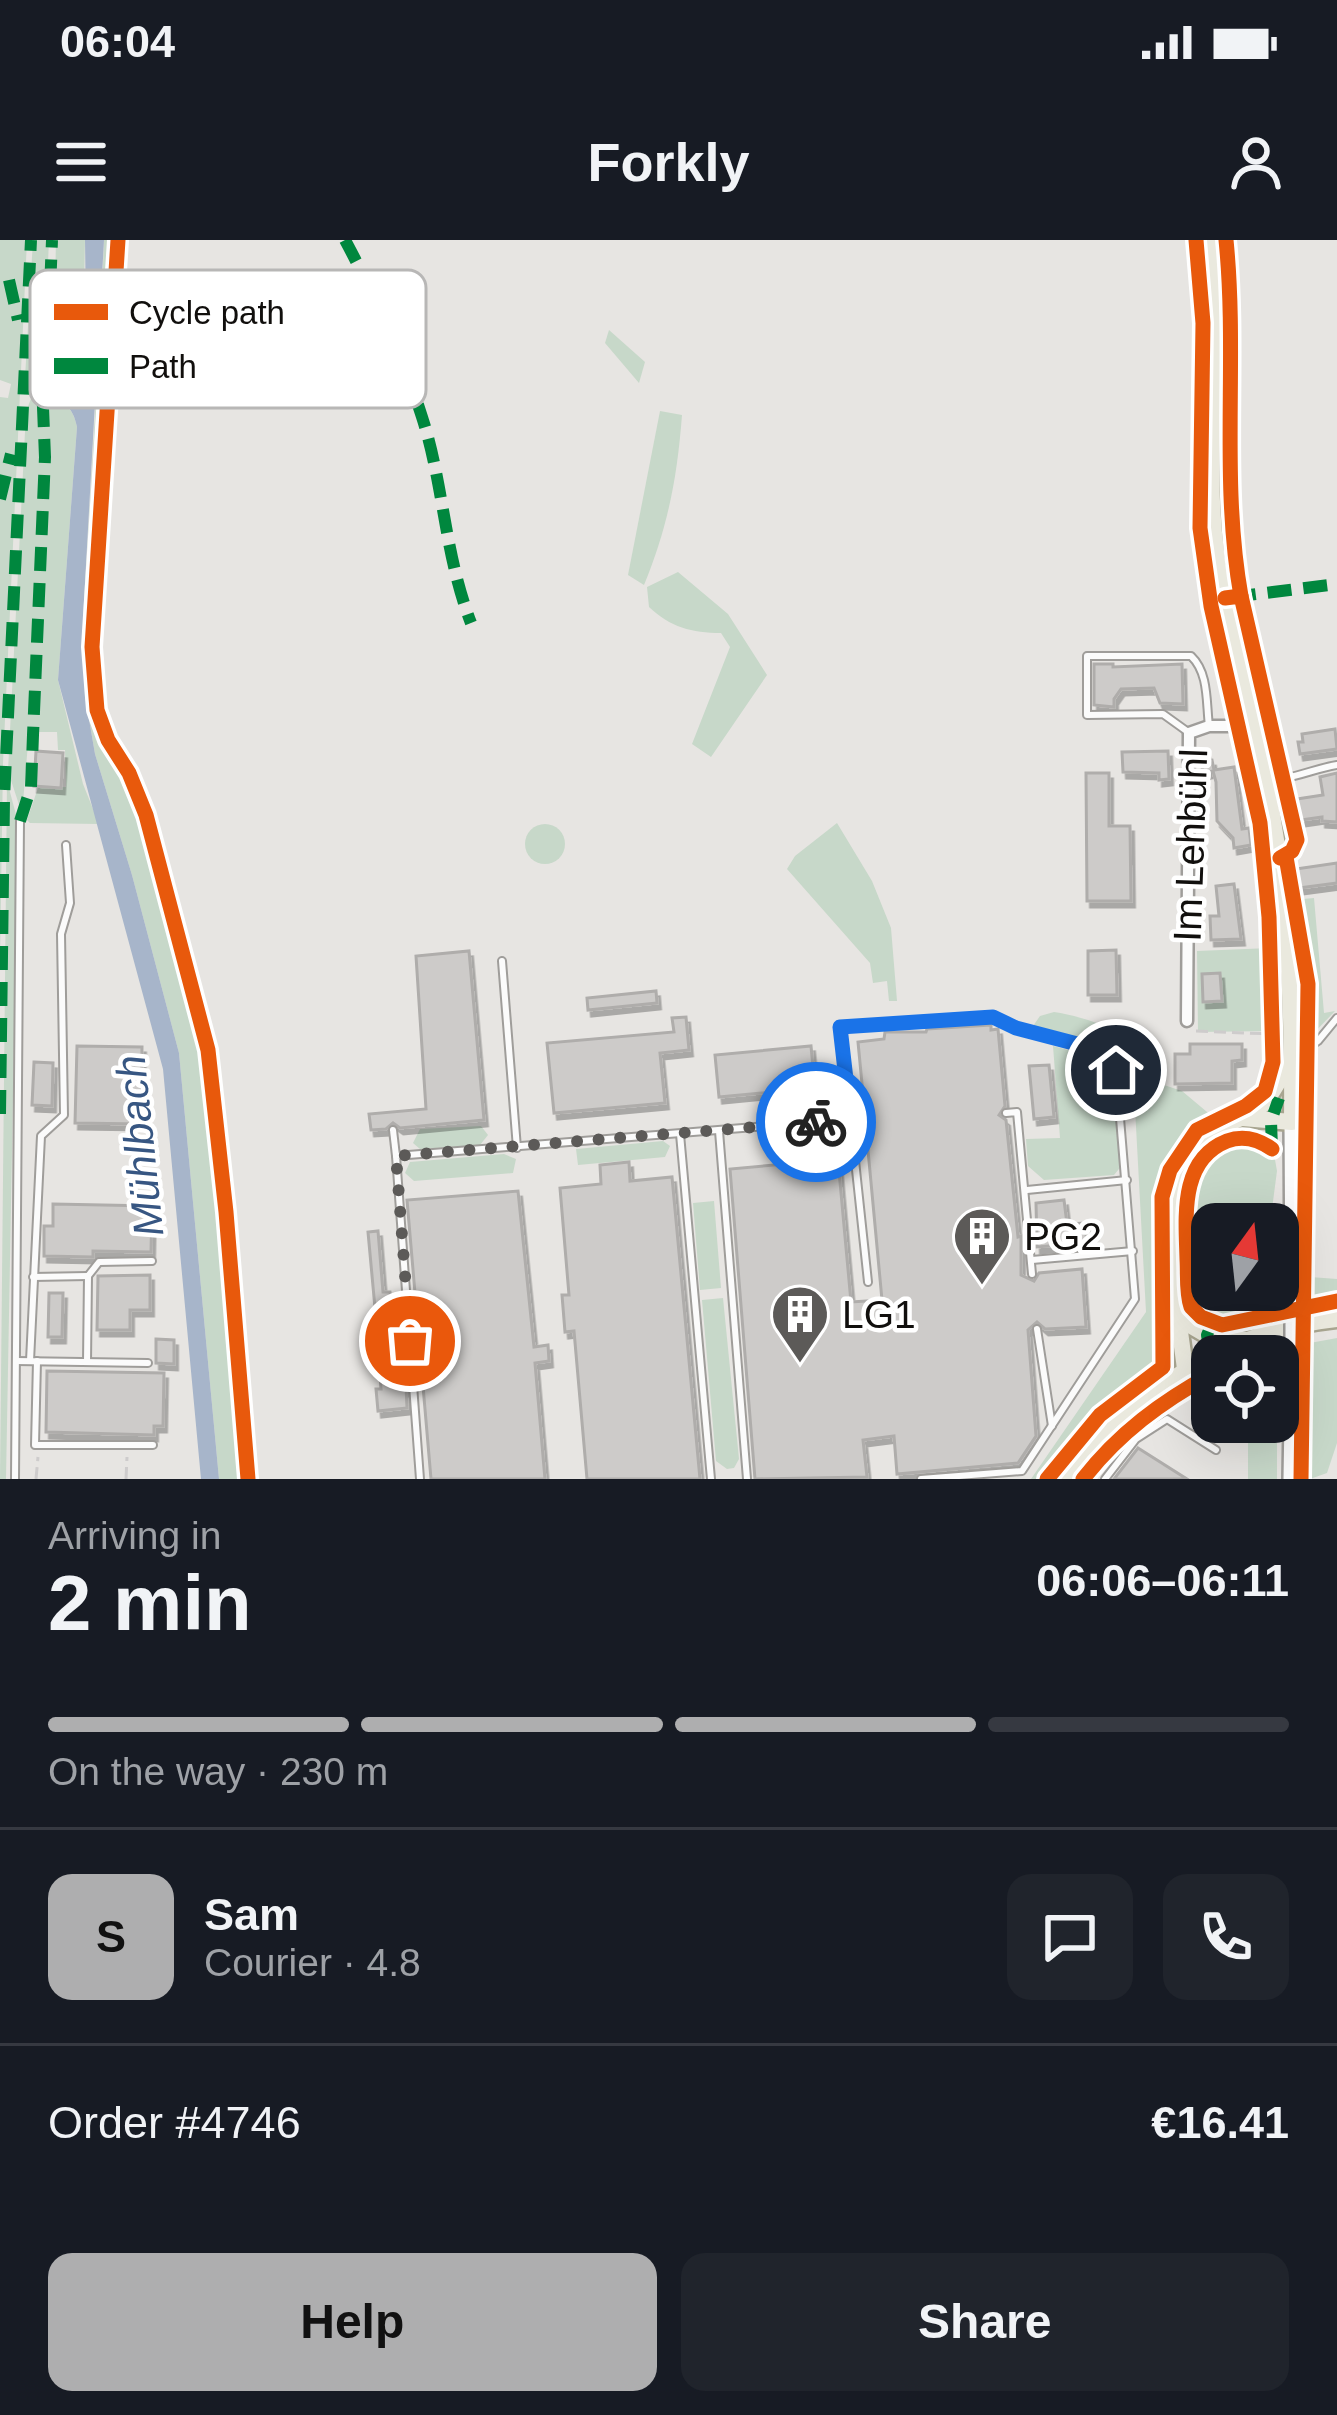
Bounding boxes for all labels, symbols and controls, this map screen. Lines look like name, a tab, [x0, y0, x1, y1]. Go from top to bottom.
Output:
text: 06:04	[60, 16, 175, 67]
icon: menu	[48, 129, 114, 195]
icon: person	[1223, 129, 1289, 195]
text: Forkly	[587, 132, 750, 192]
legend	[30, 270, 426, 408]
text: Cycle path	[129, 294, 285, 331]
text: Path	[129, 348, 197, 385]
street label: Im Lehbühl	[1166, 748, 1215, 942]
pin	[1065, 1019, 1167, 1121]
icon: home	[1083, 1037, 1149, 1103]
water label: Mühlbach	[107, 1053, 172, 1239]
courier	[756, 1062, 876, 1182]
icon: bike	[783, 1089, 849, 1155]
north arrow	[1191, 1203, 1299, 1311]
map controls	[1191, 1203, 1299, 1443]
building icon: PG2	[951, 1205, 1013, 1287]
place label: PG2	[1024, 1215, 1102, 1258]
building icon: LG1	[769, 1283, 831, 1365]
pin	[359, 1290, 461, 1392]
place label: LG1	[842, 1293, 916, 1336]
icon: bag	[377, 1308, 443, 1374]
button: locate	[1191, 1335, 1299, 1443]
text: Arriving in	[48, 1514, 221, 1557]
text: 06:06–06:11	[1036, 1555, 1289, 1606]
text: 2 min	[48, 1559, 252, 1647]
text: On the way · 230 m	[48, 1750, 388, 1793]
button: chat	[1007, 1874, 1133, 2000]
button: phone	[1163, 1874, 1289, 2000]
text: Sam	[204, 1889, 299, 1940]
text: S	[96, 1911, 126, 1962]
text: Courier · 4.8	[204, 1941, 421, 1984]
text: Order #4746	[48, 2097, 301, 2148]
text: €16.41	[1151, 2097, 1289, 2148]
button: Help	[48, 2253, 657, 2391]
button: Share	[681, 2253, 1289, 2391]

